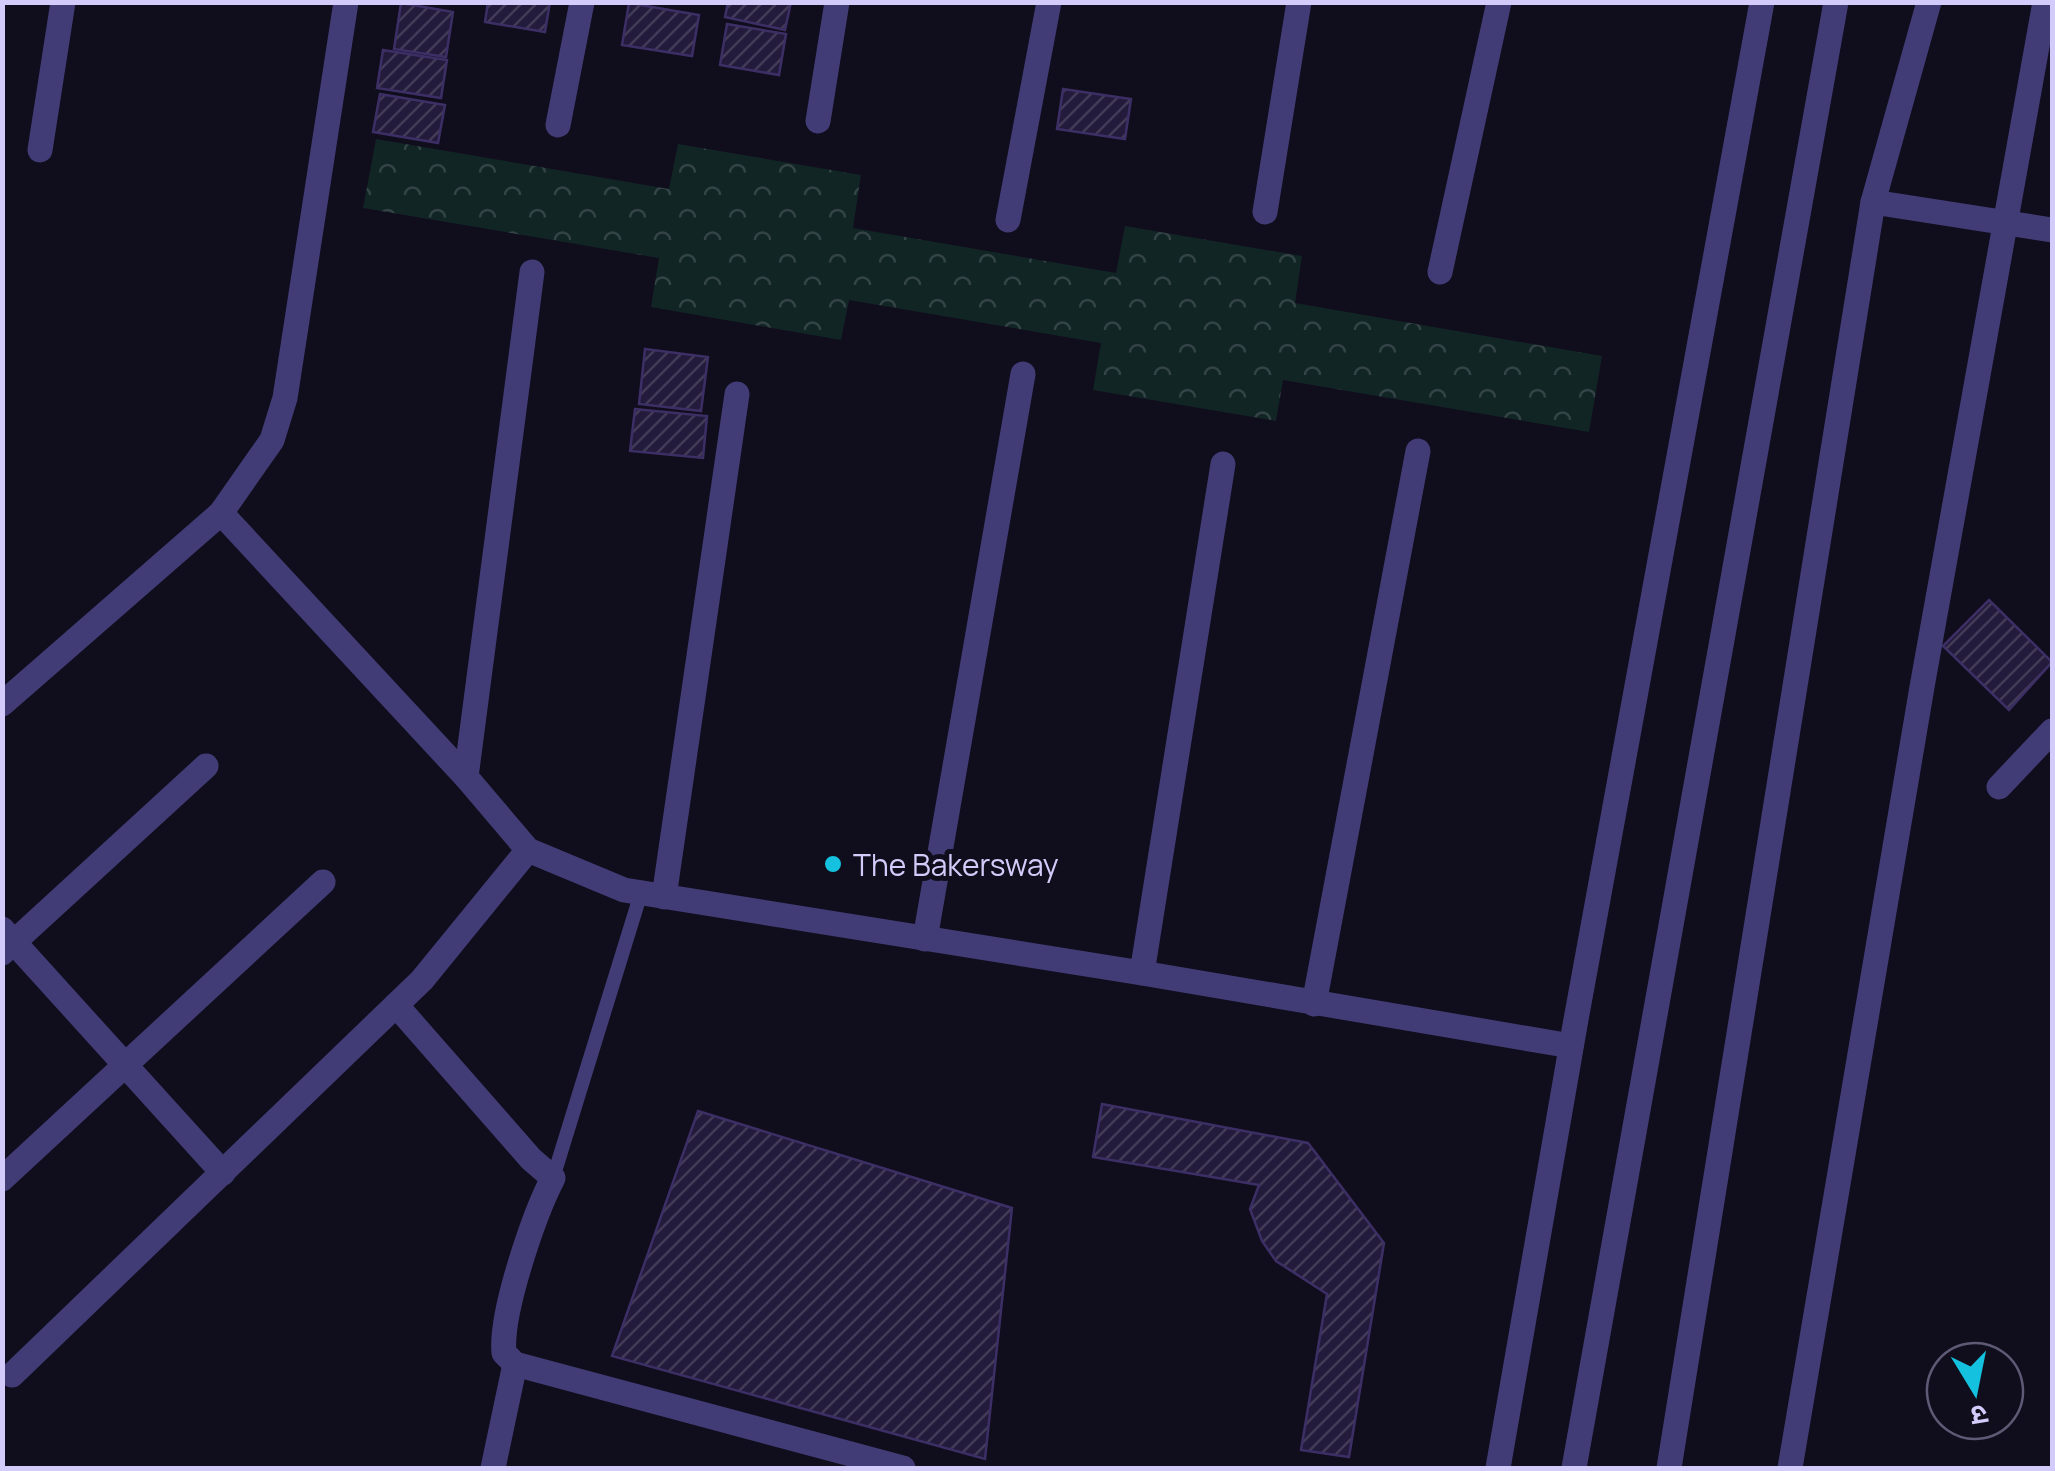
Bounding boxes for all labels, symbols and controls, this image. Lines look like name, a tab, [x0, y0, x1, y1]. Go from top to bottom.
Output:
place label: The Bakersway	[853, 844, 1059, 885]
marker: The Bakersway	[822, 853, 844, 875]
north arrow	[1925, 1341, 2025, 1441]
text: उ	[1968, 1396, 1991, 1437]

